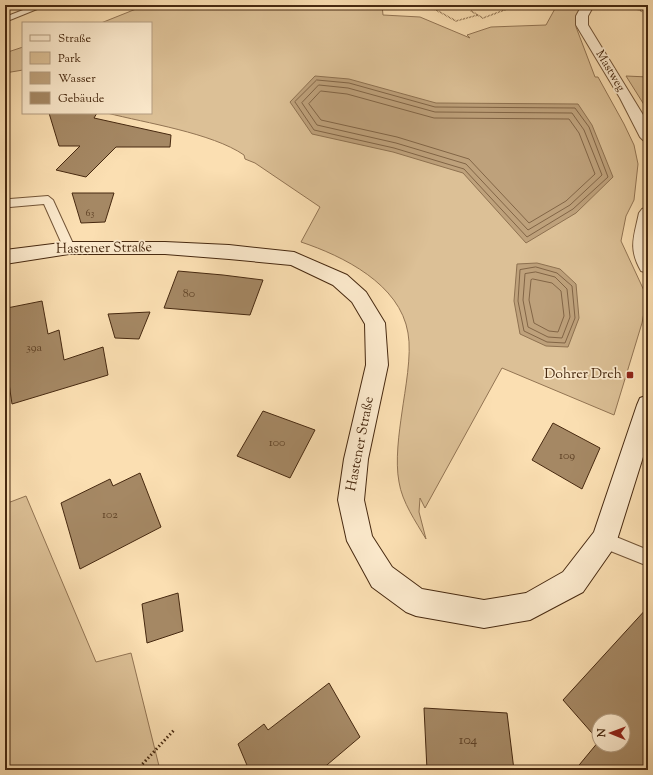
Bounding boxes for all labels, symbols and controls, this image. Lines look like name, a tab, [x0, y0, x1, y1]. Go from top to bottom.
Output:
legend	[22, 22, 152, 114]
text: Straße	[58, 30, 92, 48]
street label: Mastweg	[591, 47, 629, 95]
text: Park	[58, 50, 81, 68]
text: Wasser	[58, 70, 96, 88]
text: Gebäude	[58, 90, 105, 108]
house number: 63	[85, 206, 95, 221]
street label: Hastener Straße	[56, 238, 152, 260]
house number: 80	[183, 285, 195, 303]
house number: 39a	[26, 339, 43, 357]
place label: Dohrer Dreh	[544, 365, 622, 385]
marker: Dohrer Dreh	[625, 370, 635, 380]
street label: Hastener Straße	[342, 395, 380, 493]
house number: 100	[269, 434, 285, 452]
house number: 109	[559, 447, 575, 465]
house number: 102	[102, 506, 118, 524]
north arrow	[591, 713, 631, 753]
text: N	[594, 728, 610, 738]
house number: 104	[459, 731, 477, 751]

